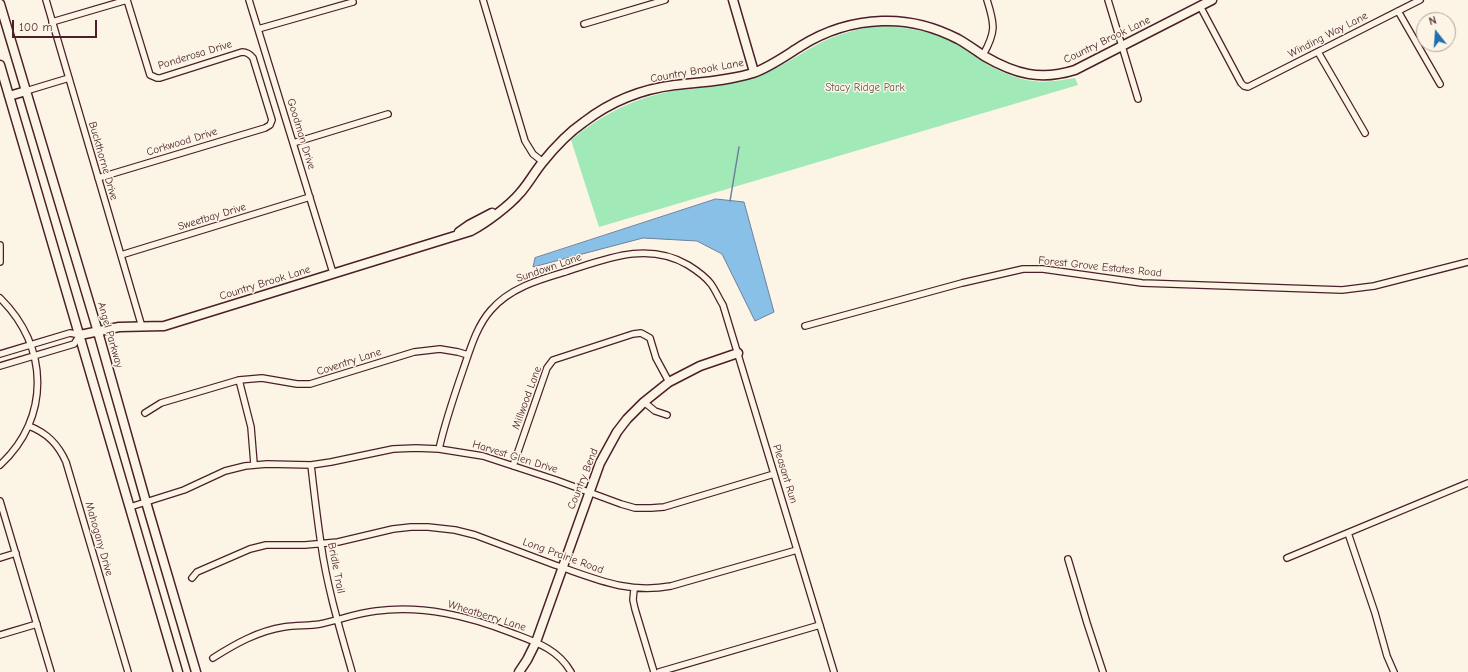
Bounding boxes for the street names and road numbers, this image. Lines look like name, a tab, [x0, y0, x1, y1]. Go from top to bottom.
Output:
street label: Winding Way Lane	[1286, 9, 1370, 61]
street label: Country Brook Lane	[1062, 13, 1152, 67]
street label: Ponderosa Drive	[157, 38, 233, 72]
street label: Country Brook Lane	[649, 56, 745, 86]
street label: Goodman Drive	[284, 97, 318, 171]
street label: Buckthorne Drive	[85, 120, 121, 202]
street label: Corkwood Drive	[145, 125, 219, 159]
street label: Sweetbay Drive	[176, 200, 248, 234]
street label: Sundown Lane	[515, 251, 583, 285]
street label: Forest Grove Estates Road	[1038, 254, 1162, 280]
street label: Country Brook Lane	[218, 263, 312, 303]
street label: Angel Parkway	[94, 301, 126, 369]
street label: Coventry Lane	[315, 345, 383, 379]
street label: Millwood Lane	[509, 364, 545, 432]
street label: Harvest Glen Drive	[471, 438, 559, 476]
street label: Pleasant Run	[770, 443, 800, 505]
street label: Country Bend	[565, 447, 601, 511]
street label: Mahogany Drive	[82, 500, 116, 578]
street label: Long Prairie Road	[521, 535, 605, 577]
street label: Bridle Trail	[325, 541, 347, 595]
street label: Wheatberry Lane	[446, 598, 528, 634]

